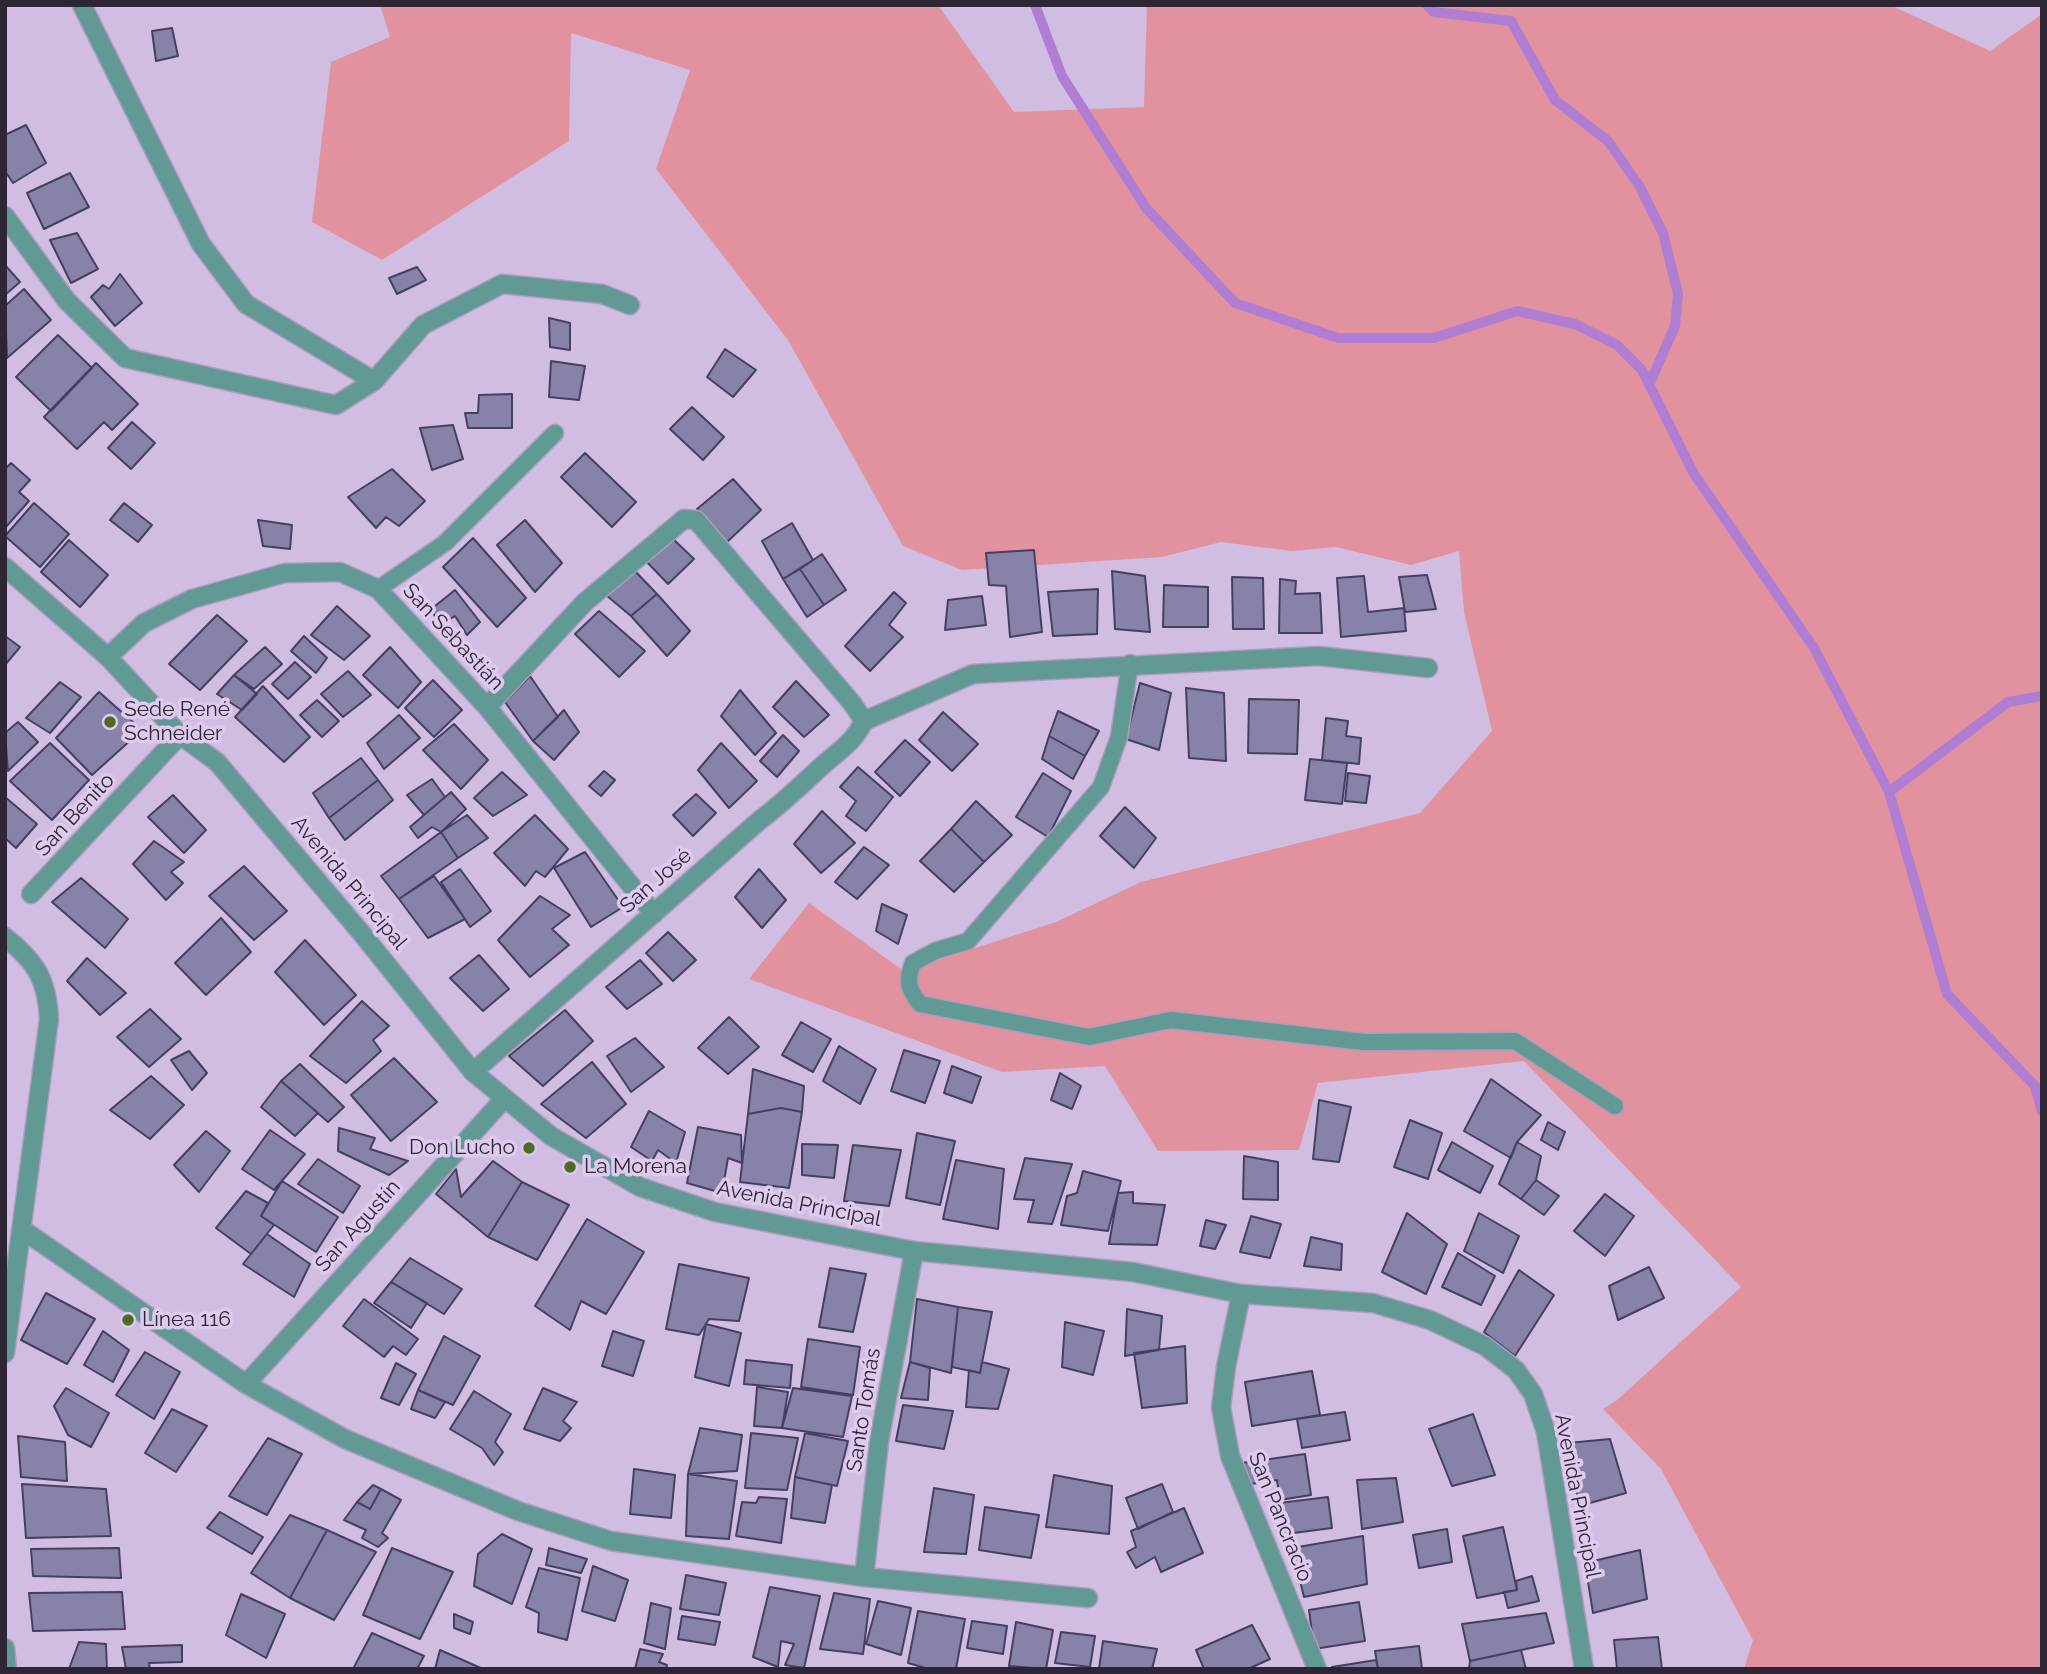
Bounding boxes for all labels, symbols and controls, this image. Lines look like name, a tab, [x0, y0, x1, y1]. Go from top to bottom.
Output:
street label: San Sebastián	[397, 578, 509, 696]
place label: Sede René Schneider	[124, 697, 230, 747]
marker: Sede René Schneider	[102, 714, 118, 730]
street label: San Benito	[30, 768, 120, 862]
street label: Avenida Principal	[286, 811, 412, 955]
street label: San José	[615, 843, 697, 919]
place label: Don Lucho	[409, 1135, 515, 1161]
marker: Don Lucho	[521, 1140, 537, 1156]
place label: La Morena	[584, 1154, 687, 1180]
marker: La Morena	[562, 1159, 578, 1175]
street label: San Agustín	[310, 1175, 406, 1277]
street label: Avenida Principal	[715, 1176, 883, 1232]
place label: Línea 116	[142, 1307, 231, 1333]
marker: Línea 116	[120, 1312, 136, 1328]
street label: Santo Tomás	[842, 1346, 886, 1474]
street label: Avenida Principal	[1549, 1412, 1605, 1580]
street label: San Pancracio	[1243, 1449, 1317, 1585]

